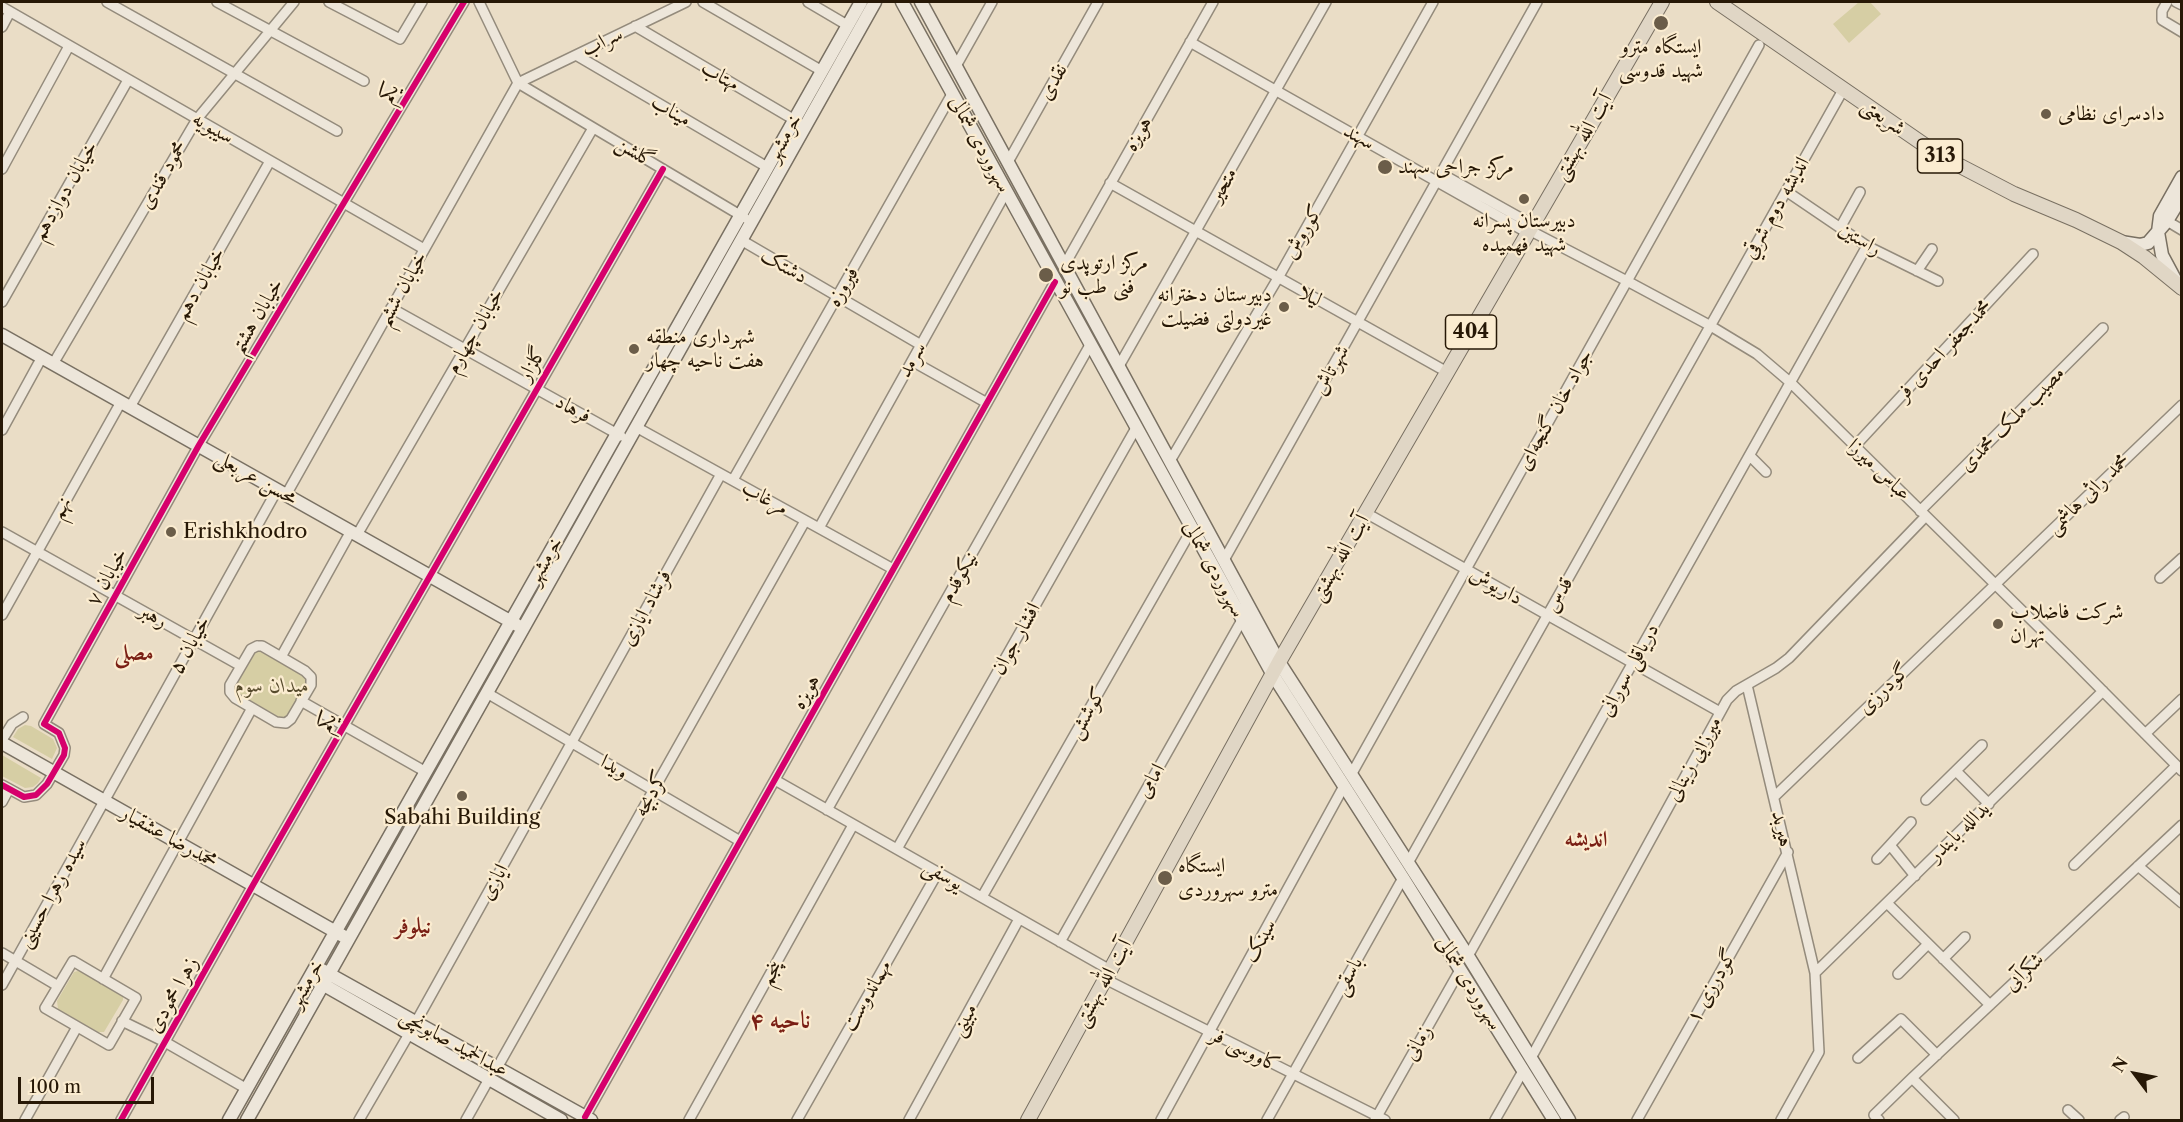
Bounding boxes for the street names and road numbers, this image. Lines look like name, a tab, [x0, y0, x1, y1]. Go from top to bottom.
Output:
street label: سراب	[577, 21, 627, 63]
street label: مهتاب	[696, 55, 744, 97]
street label: نقدی	[1033, 59, 1073, 105]
street label: یکم	[373, 79, 405, 107]
street label: میناب	[646, 89, 696, 133]
street label: آیت الله بهشتی	[1548, 89, 1618, 185]
street label: سهروردی شمالی	[943, 91, 1017, 197]
street label: شریعتی	[1856, 93, 1910, 141]
street label: سیبویه	[188, 106, 238, 150]
street label: خرمشهر	[760, 109, 808, 167]
street label: هویزه	[1118, 112, 1158, 156]
street label: سهند	[1339, 118, 1379, 156]
street label: گلشن	[611, 131, 659, 173]
street label: محمود قندی	[133, 136, 193, 214]
street label: خیابان دوازدهم	[26, 137, 104, 245]
road number: 313	[1918, 139, 1962, 173]
street label: انديشه دوم شرقي	[1737, 153, 1815, 263]
street label: متحیر	[1203, 163, 1243, 207]
street label: کوروش	[1277, 200, 1329, 264]
street label: راستین	[1834, 216, 1886, 262]
street label: خیابان دهم	[169, 243, 231, 325]
street label: دشتک	[756, 243, 812, 289]
street label: خیابان ششم	[371, 247, 433, 331]
street label: فیروزه	[822, 262, 864, 312]
street label: خیابان هشتم	[225, 274, 289, 358]
street label: لیلا	[1294, 279, 1326, 313]
street label: خیابان چهارم	[440, 284, 510, 378]
street label: محمدجعفر احدی فر	[1891, 294, 1997, 406]
road number: 404	[1446, 315, 1496, 349]
street label: سرمد	[892, 338, 932, 382]
street label: شهرتاش	[1307, 340, 1355, 400]
street label: گلزار	[512, 342, 552, 386]
street label: جواد خان گنجه‌ای	[1511, 345, 1599, 475]
street label: مصیب ملک محمدی	[1954, 361, 2070, 477]
street label: فرهاد	[551, 389, 595, 429]
street label: عباس میرزا	[1842, 433, 1916, 507]
street label: محسن عربعلی	[210, 445, 302, 511]
street label: محمد راثی هاشمی	[2041, 448, 2135, 540]
street label: مرغاب	[737, 475, 793, 521]
street label: نهم	[45, 492, 77, 524]
street label: آیت الله بهشتی	[1305, 510, 1375, 606]
street label: سهروردی شمالی	[1177, 516, 1251, 622]
street label: خرمشهر	[521, 532, 569, 590]
street label: خیابان ۷	[81, 544, 133, 610]
street label: نیکوقدم	[935, 547, 983, 607]
street label: داریوش	[1465, 561, 1527, 611]
street label: فرشاد ایازی	[615, 566, 677, 650]
street label: قدس	[1539, 573, 1579, 617]
street label: رهبر	[134, 598, 172, 634]
street label: افشار جوان	[986, 598, 1046, 680]
street label: خیابان ۵	[164, 612, 216, 678]
street label: دریاقلی سورانی	[1593, 619, 1665, 721]
street label: گودرزی	[1852, 658, 1916, 720]
street label: هویزه	[786, 670, 826, 714]
street label: کوشش	[1062, 683, 1112, 743]
street label: یکم	[311, 708, 343, 736]
street label: میرزایی زینالی	[1660, 712, 1728, 806]
street label: ویدا	[595, 749, 633, 785]
street label: امامی	[1131, 759, 1171, 803]
street label: کردبچه	[628, 767, 674, 821]
street label: یدالله بایندر	[1923, 797, 1995, 867]
street label: محمدرضا عشقیار	[116, 800, 222, 874]
street label: هیربد	[1766, 808, 1798, 850]
street label: سیده زهرا حسینی	[12, 834, 92, 952]
street label: یوسفی	[918, 854, 968, 896]
street label: ایازی	[474, 859, 514, 905]
street label: سینک	[1238, 915, 1282, 967]
street label: سهروردی شمالی	[1430, 931, 1508, 1035]
street label: آیت الله بهشتی	[1069, 935, 1137, 1031]
street label: گودرزی ۱	[1681, 944, 1743, 1028]
street label: شکرآبی	[1999, 947, 2049, 997]
street label: زهرا محمودی	[142, 952, 204, 1038]
street label: باسقی	[1327, 953, 1369, 999]
street label: خرمشهر	[283, 955, 329, 1013]
street label: پنجم	[754, 956, 788, 990]
street label: مهماندوست	[837, 956, 897, 1036]
street label: مبینی	[945, 999, 983, 1041]
street label: عبدالحمید صابونچی	[395, 1003, 513, 1083]
street label: زمانی	[1398, 1021, 1438, 1065]
street label: کاووسی فر	[1206, 1022, 1284, 1078]

